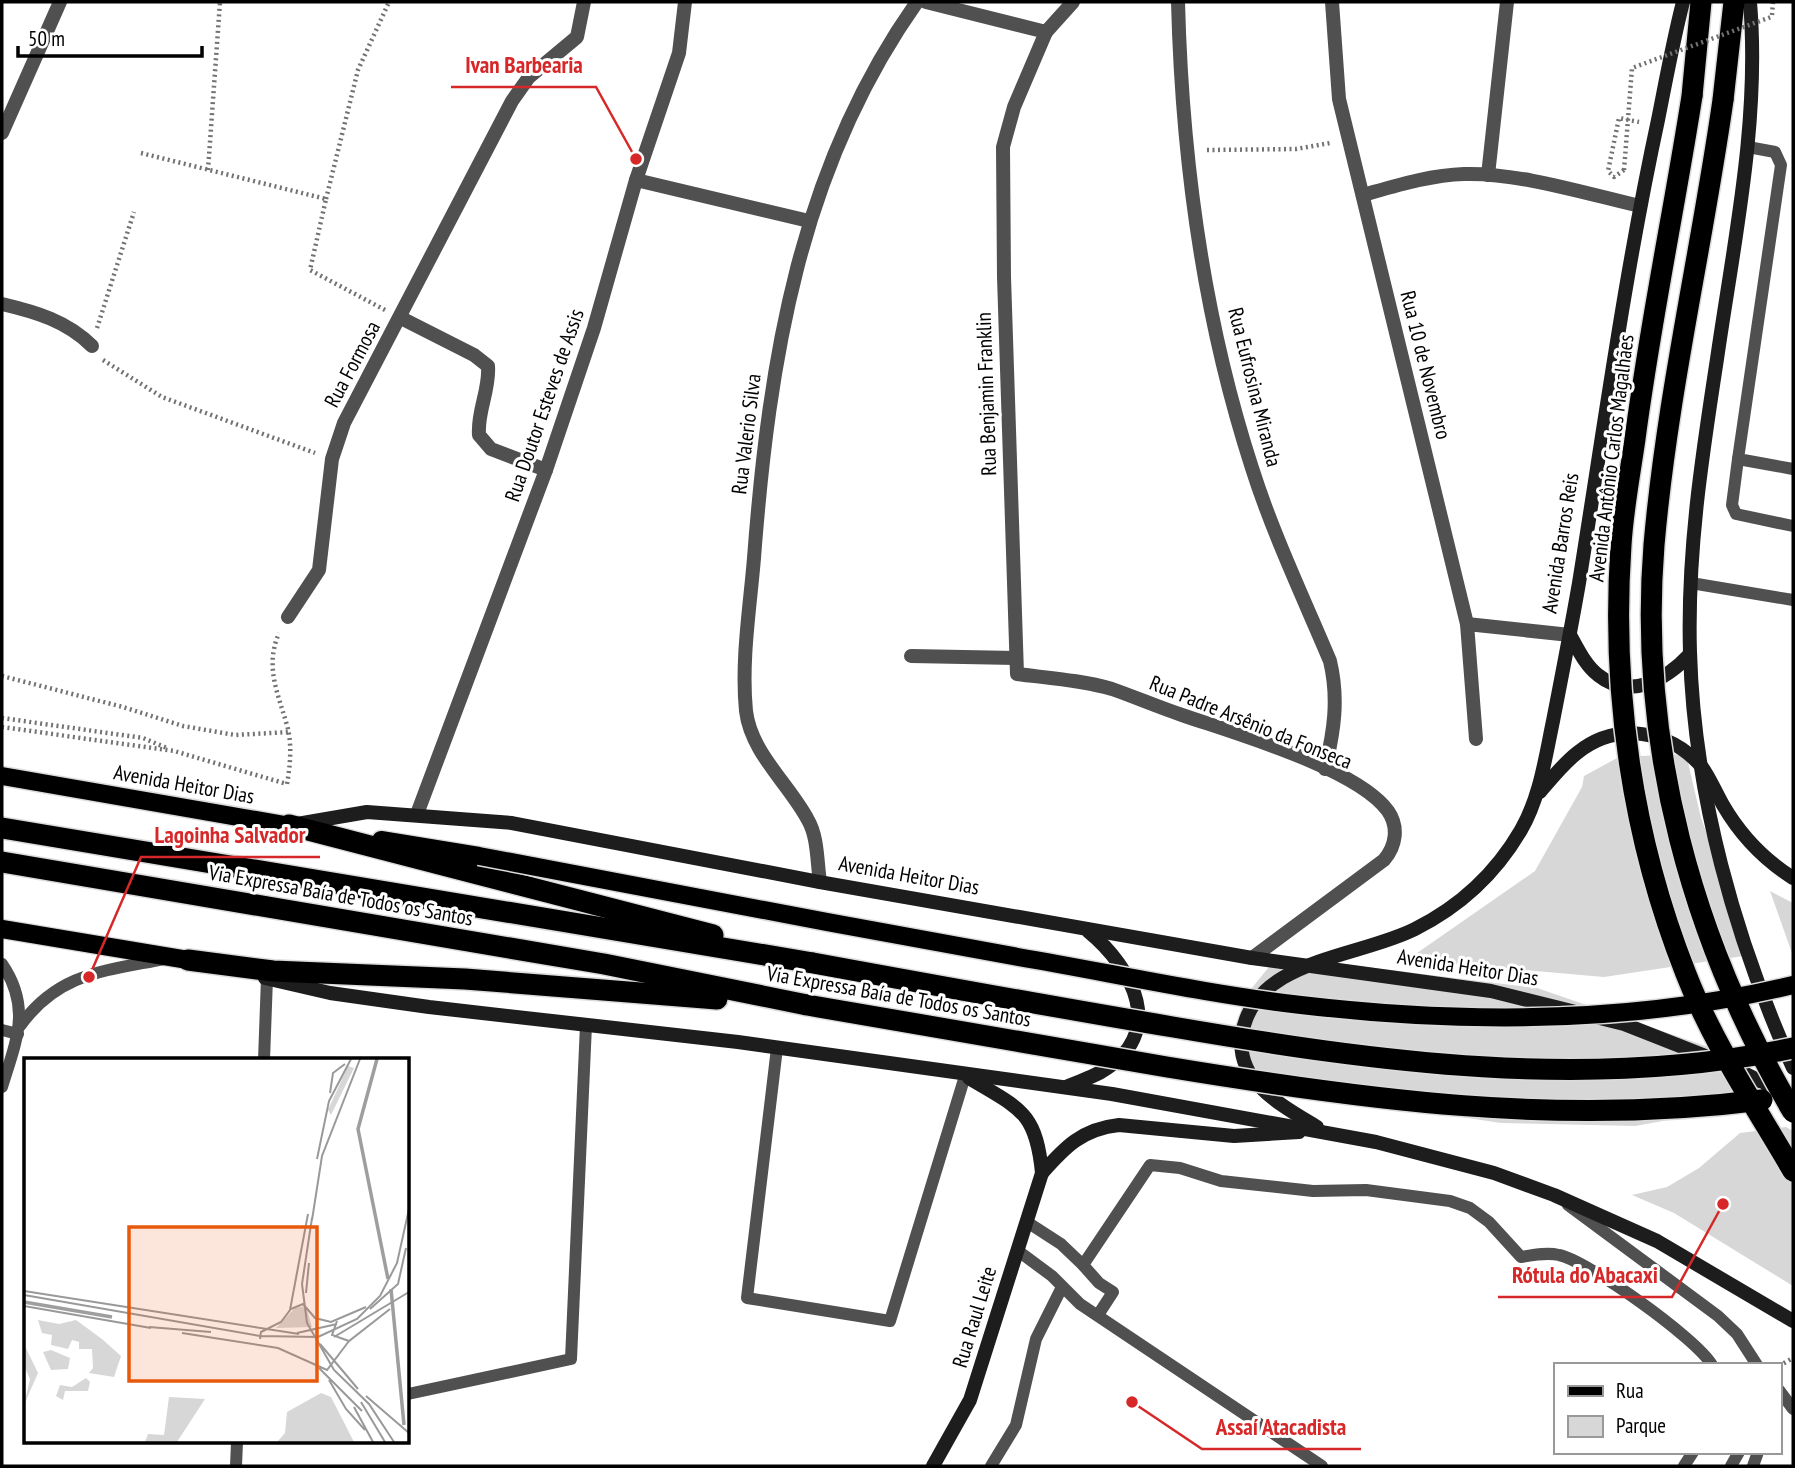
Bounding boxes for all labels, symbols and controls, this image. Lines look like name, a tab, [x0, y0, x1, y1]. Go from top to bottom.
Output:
scale bar	[18, 14, 201, 58]
text: 50 m	[28, 25, 65, 52]
callout: Ivan Barbearia	[451, 43, 596, 87]
text: Ivan Barbearia	[465, 50, 583, 79]
street label: Rua 10 de Novembro	[1394, 288, 1458, 442]
street label: Rua Doutor Esteves de Assis	[498, 305, 590, 505]
street label: Rua Eufrosina Miranda	[1222, 305, 1288, 469]
street label: Rua Benjamin Franklin	[970, 312, 1002, 476]
street label: Rua Formosa	[318, 316, 386, 412]
street label: Avenida Antônio Carlos Magalhães	[1582, 333, 1640, 583]
street label: Rua Valerio Silva	[725, 372, 767, 496]
street label: Avenida Barros Reis	[1536, 471, 1584, 615]
street label: Rua Padre Arsênio da Fonseca	[1146, 669, 1356, 775]
street label: Avenida Heitor Dias	[112, 758, 256, 810]
callout: Lagoinha Salvador	[141, 813, 320, 857]
text: Lagoinha Salvador	[155, 820, 306, 849]
street label: Avenida Heitor Dias	[837, 849, 981, 901]
street label: Via Expressa Baía de Todos os Santos	[206, 858, 475, 932]
street label: Avenida Heitor Dias	[1396, 943, 1540, 991]
street label: Via Expressa Baía de Todos os Santos	[764, 959, 1033, 1033]
inset map	[24, 1058, 410, 1444]
callout: Rótula do Abacaxi	[1498, 1253, 1672, 1297]
text: Rótula do Abacaxi	[1512, 1260, 1658, 1289]
street label: Rua Raul Leite	[946, 1263, 1002, 1371]
legend	[1554, 1363, 1781, 1454]
text: Rua	[1616, 1377, 1644, 1404]
callout: Assaí Atacadista	[1202, 1405, 1361, 1449]
text: Assaí Atacadista	[1215, 1412, 1346, 1441]
text: Parque	[1616, 1412, 1666, 1439]

